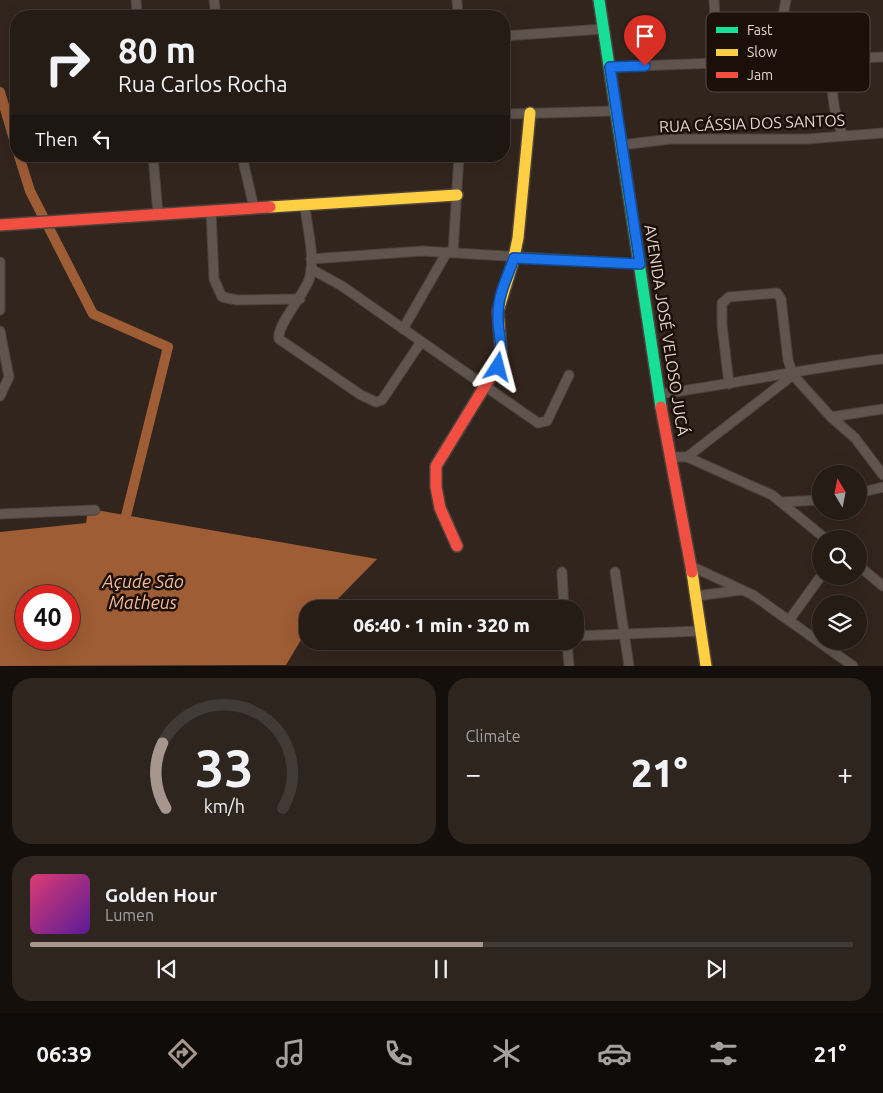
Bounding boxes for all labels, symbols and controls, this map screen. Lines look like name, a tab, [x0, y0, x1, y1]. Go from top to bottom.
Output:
legend	[706, 12, 870, 92]
pin	[624, 15, 666, 66]
icon: arrive	[631, 22, 659, 50]
text: Fast	[747, 22, 773, 38]
icon: right	[35, 30, 100, 95]
text: 80 m	[118, 30, 196, 70]
text: Slow	[747, 44, 777, 60]
text: Jam	[747, 67, 773, 83]
text: Rua Carlos Rocha	[118, 71, 288, 96]
street label: RUA CÁSSIA DOS SANTOS	[659, 109, 845, 135]
icon: left	[88, 125, 116, 153]
text: Then	[35, 128, 78, 150]
street label: AVENIDA JOSÉ VELOSO JUCÁ	[641, 223, 695, 438]
position arrow	[471, 340, 523, 392]
north arrow	[812, 465, 868, 520]
map controls	[812, 465, 867, 650]
button: search	[812, 530, 867, 585]
water label: Açude São Matheus	[101, 571, 184, 612]
speed limit sign: 40	[15, 585, 80, 650]
button: layers	[812, 595, 867, 650]
text: 06:40 · 1 min · 320 m	[353, 614, 530, 636]
text: Climate	[466, 727, 521, 745]
text: 33	[194, 739, 253, 797]
text: 21°	[631, 752, 688, 794]
text: −	[466, 758, 481, 789]
text: +	[837, 758, 853, 789]
text: km/h	[203, 796, 244, 816]
text: Golden Hour	[105, 884, 217, 906]
text: Lumen	[105, 906, 154, 924]
icon: previous	[153, 955, 181, 983]
icon: pause	[427, 955, 455, 983]
icon: next	[702, 955, 730, 983]
icon: directions	[165, 1036, 200, 1071]
icon: music	[273, 1036, 308, 1071]
icon: phone	[381, 1036, 416, 1071]
icon: climate	[489, 1036, 524, 1071]
icon: car	[597, 1036, 632, 1071]
icon: filters	[706, 1036, 741, 1071]
text: 06:39	[37, 1041, 92, 1066]
text: 21°	[814, 1041, 846, 1066]

